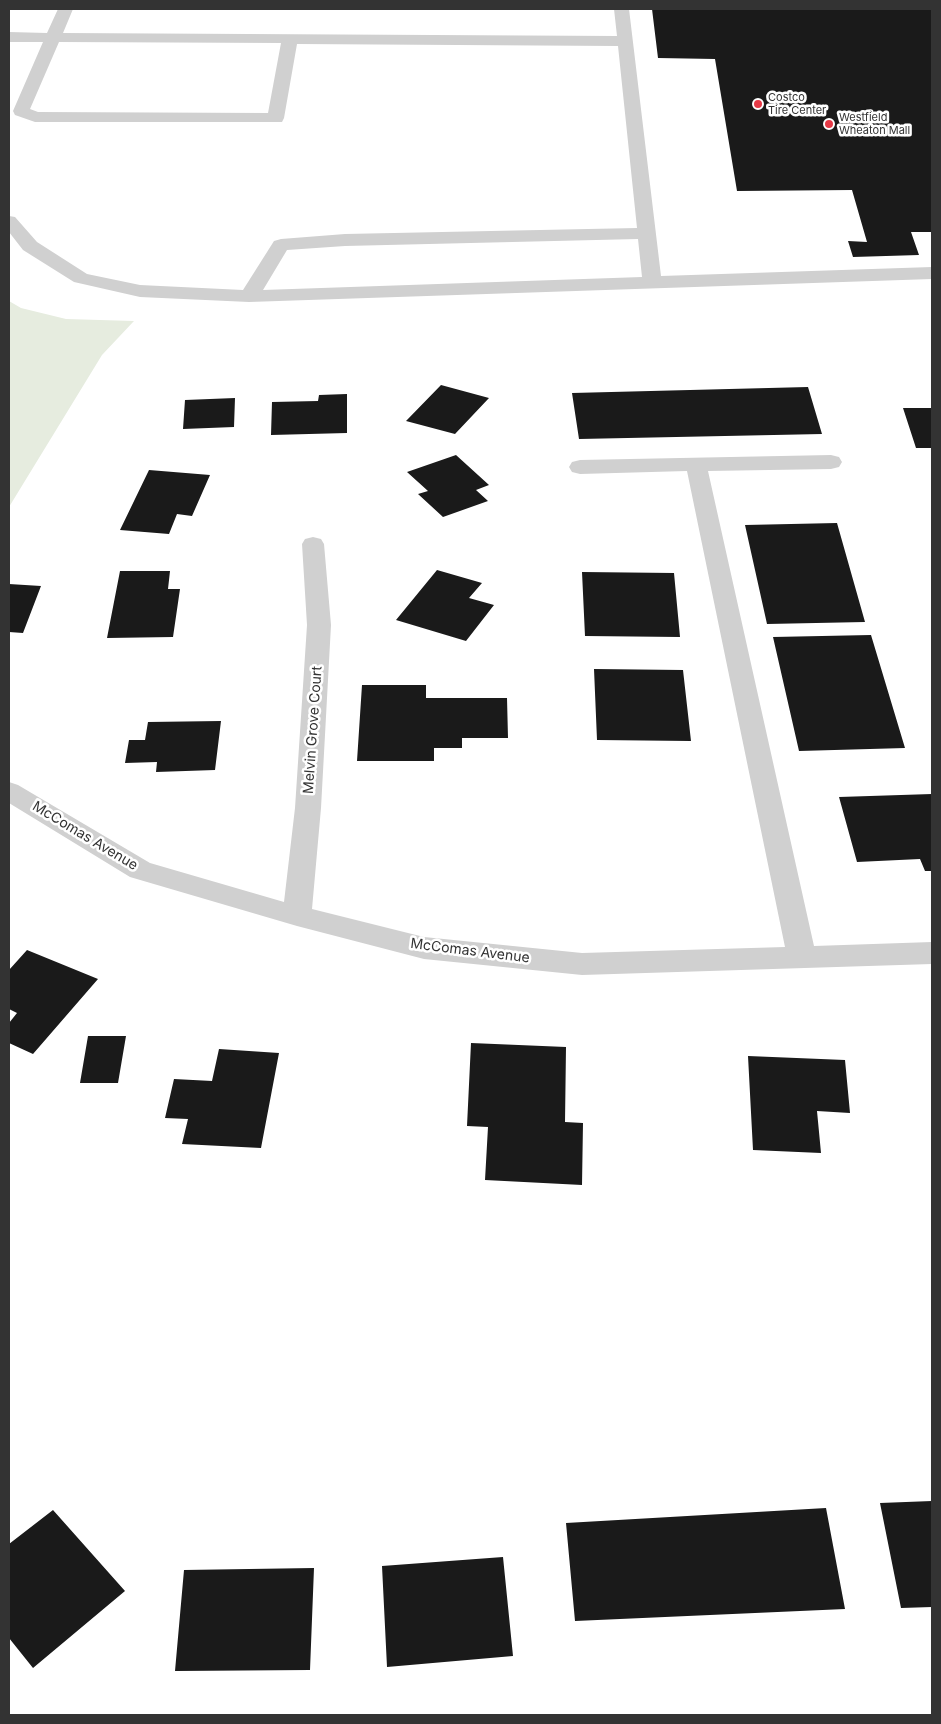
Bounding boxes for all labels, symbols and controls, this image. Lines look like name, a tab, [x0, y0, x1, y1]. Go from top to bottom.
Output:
place label: Costco Tire Center	[768, 91, 826, 117]
marker: Costco Tire Center	[752, 98, 764, 110]
place label: Westfield Wheaton Mall	[839, 111, 910, 137]
marker: Westfield Wheaton Mall	[823, 118, 835, 130]
street label: Melvin Grove Court	[300, 666, 326, 794]
street label: McComas Avenue	[29, 798, 141, 874]
street label: McComas Avenue	[409, 935, 531, 967]

